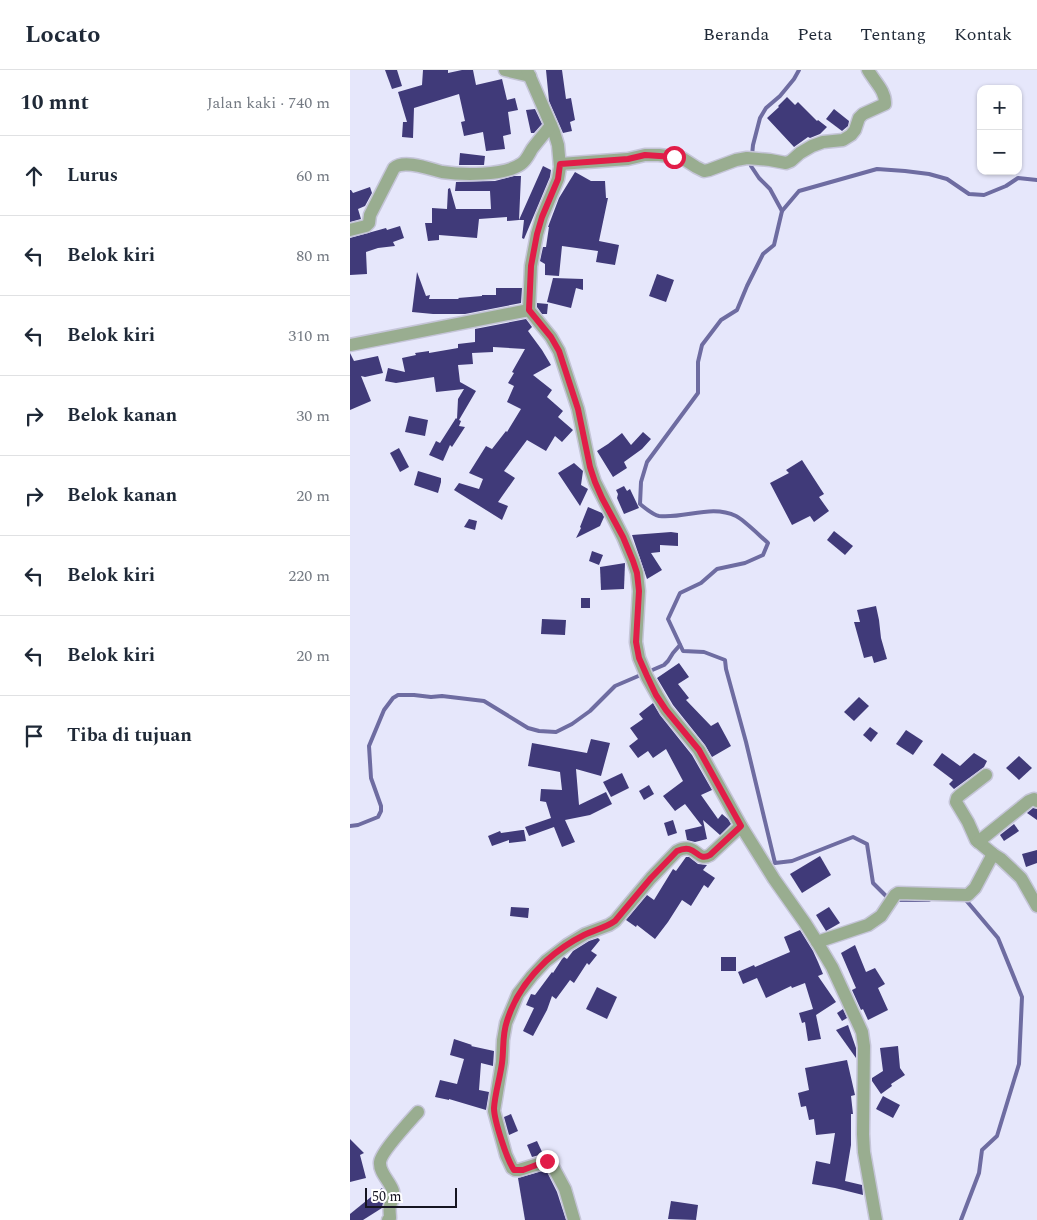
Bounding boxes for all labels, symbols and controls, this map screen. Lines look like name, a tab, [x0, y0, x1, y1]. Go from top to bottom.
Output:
text: Locato	[25, 17, 100, 53]
text: Beranda	[703, 21, 769, 48]
text: Peta	[797, 21, 832, 48]
text: Tentang	[860, 21, 926, 48]
text: Kontak	[954, 21, 1012, 48]
map controls	[977, 85, 1022, 175]
button: +	[977, 85, 1022, 130]
text: 10 mnt	[20, 87, 89, 119]
text: Jalan kaki · 740 m	[207, 91, 330, 115]
button: −	[977, 130, 1022, 175]
route start	[663, 146, 686, 169]
text: Lurus	[67, 161, 118, 190]
icon: ahead	[20, 162, 48, 190]
text: 60 m	[296, 164, 330, 188]
text: Belok kiri	[67, 241, 155, 270]
icon: left	[20, 242, 48, 270]
text: 80 m	[296, 244, 330, 268]
text: Belok kiri	[67, 321, 155, 350]
icon: left	[20, 322, 48, 350]
text: 310 m	[288, 324, 330, 348]
text: Belok kanan	[67, 401, 177, 430]
icon: right	[20, 402, 48, 430]
text: 30 m	[296, 404, 330, 428]
text: Belok kanan	[67, 481, 177, 510]
icon: right	[20, 482, 48, 510]
text: 20 m	[296, 484, 330, 508]
text: Belok kiri	[67, 561, 155, 590]
icon: left	[20, 562, 48, 590]
text: 220 m	[288, 564, 330, 588]
text: Belok kiri	[67, 641, 155, 670]
icon: left	[20, 642, 48, 670]
text: 20 m	[296, 644, 330, 668]
text: Tiba di tujuan	[67, 721, 192, 750]
icon: arrive	[20, 722, 48, 750]
route end	[536, 1150, 559, 1173]
scale bar	[365, 1185, 458, 1208]
text: 50 m	[372, 1186, 402, 1207]

